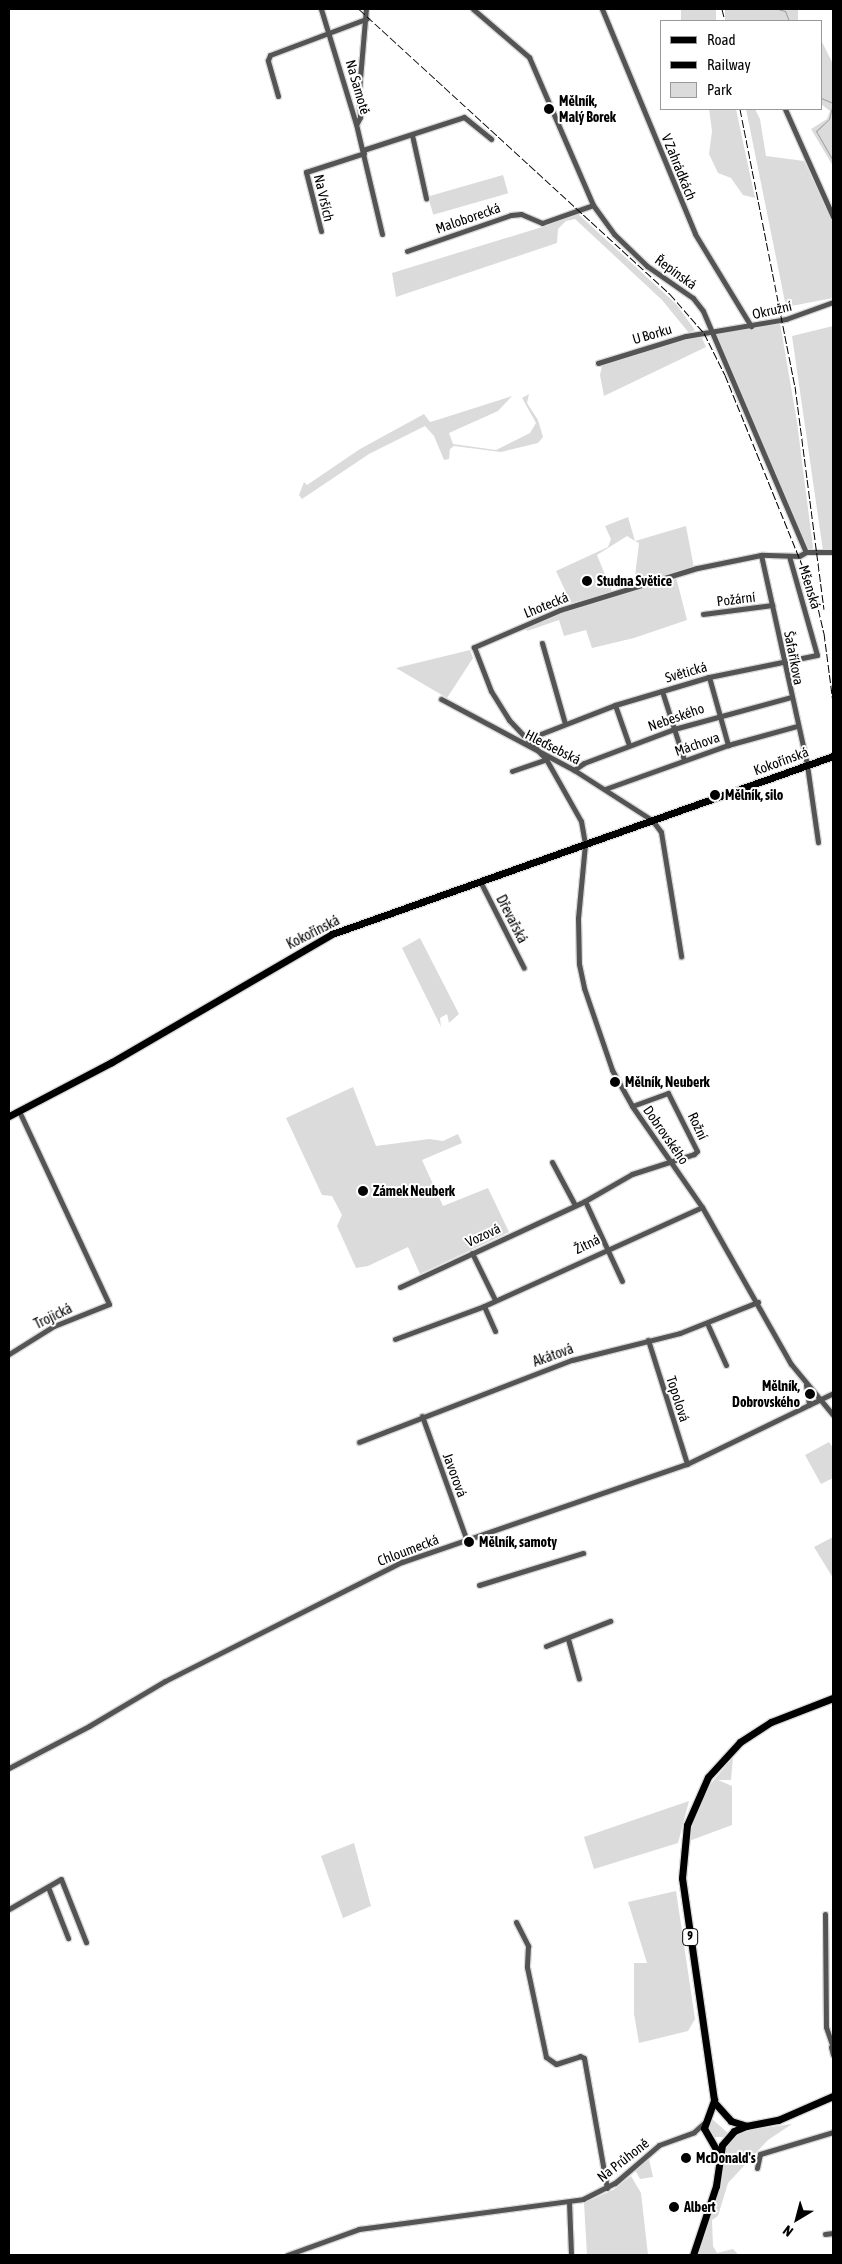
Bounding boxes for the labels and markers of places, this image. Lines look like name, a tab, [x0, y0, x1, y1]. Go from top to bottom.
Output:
place label: Mělník, Malý Borek	[559, 93, 616, 125]
marker: Mělník, Malý Borek	[543, 103, 555, 115]
place label: Studna Světice	[597, 573, 672, 589]
marker: Studna Světice	[581, 575, 593, 587]
place label: Mělník, silo	[725, 787, 783, 803]
marker: Mělník, silo	[709, 789, 721, 801]
place label: Mělník, Neuberk	[625, 1074, 710, 1090]
marker: Mělník, Neuberk	[609, 1076, 621, 1088]
place label: Zámek Neuberk	[373, 1183, 455, 1199]
marker: Zámek Neuberk	[357, 1185, 369, 1197]
place label: Mělník, Dobrovského	[732, 1378, 800, 1410]
marker: Mělník, Dobrovského	[804, 1388, 816, 1400]
place label: Mělník, samoty	[479, 1534, 557, 1550]
marker: Mělník, samoty	[463, 1536, 475, 1548]
place label: McDonald's	[696, 2150, 756, 2166]
marker: McDonald's	[680, 2152, 692, 2164]
place label: Albert	[684, 2199, 716, 2215]
marker: Albert	[668, 2201, 680, 2213]

